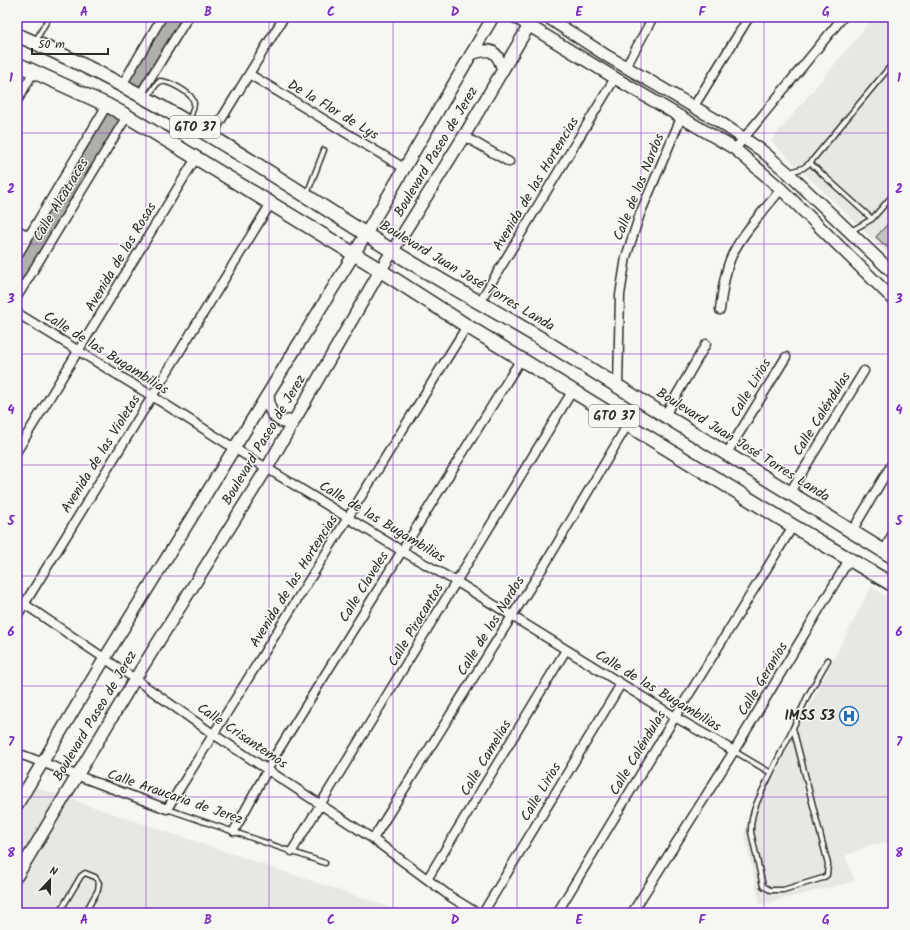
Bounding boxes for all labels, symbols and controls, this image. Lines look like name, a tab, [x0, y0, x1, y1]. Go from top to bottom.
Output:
text: A	[80, 2, 88, 23]
text: B	[204, 2, 212, 23]
text: C	[327, 2, 335, 23]
text: D	[451, 2, 460, 23]
text: E	[575, 2, 583, 23]
text: F	[698, 2, 706, 23]
text: G	[822, 2, 830, 23]
scale bar	[32, 30, 108, 56]
text: 50 m	[38, 35, 65, 54]
text: 1	[9, 68, 13, 89]
text: 1	[897, 68, 901, 89]
street label: De la Flor de Lys	[283, 74, 383, 146]
street label: Boulevard Paseo de Jerez	[388, 83, 484, 221]
street label: Avenida de las Hortencias	[487, 113, 585, 255]
road number: GTO 37	[170, 116, 220, 138]
street label: Calle de los Nardos	[607, 130, 671, 244]
street label: Calle Alcatraces	[27, 154, 95, 246]
text: 2	[7, 179, 15, 200]
text: 2	[895, 179, 903, 200]
street label: Avenida de las Rosas	[80, 198, 162, 316]
street label: Boulevard Juan José Torres Landa	[375, 215, 559, 337]
text: 3	[6, 289, 15, 310]
text: 3	[894, 289, 903, 310]
street label: Calle de las Bugambilias	[39, 305, 173, 401]
street label: Calle Lirios	[725, 354, 777, 422]
street label: Calle Caléndulas	[787, 368, 857, 460]
street label: Boulevard Paseo de Jerez	[216, 371, 312, 509]
street label: Boulevard Juan José Torres Landa	[652, 382, 834, 508]
street label: Avenida de las Violetas	[56, 390, 146, 517]
text: 4	[7, 400, 15, 421]
text: 4	[895, 400, 903, 421]
road number: GTO 37	[589, 405, 639, 427]
street label: Calle de las Bugambilias	[315, 475, 449, 569]
street label: Avenida de las Hortencias	[244, 510, 344, 652]
text: 5	[7, 511, 16, 532]
text: 5	[895, 511, 904, 532]
street label: Calle Claveles	[333, 547, 395, 627]
street label: Calle de los Nardos	[451, 572, 531, 680]
street label: Calle Piracantos	[382, 579, 450, 671]
text: 6	[7, 622, 15, 643]
text: 6	[895, 622, 903, 643]
street label: Calle Geranios	[732, 638, 794, 720]
street label: Calle de las Bugambilias	[591, 644, 725, 738]
street label: Boulevard Paseo de Jerez	[47, 647, 143, 785]
street label: Calle Crisantemos	[192, 697, 292, 775]
place label: IMSS 53	[785, 705, 835, 727]
hospital icon: IMSS 53	[838, 705, 860, 727]
street label: Calle Caléndulas	[604, 706, 672, 800]
street label: Calle Camelias	[455, 716, 517, 800]
text: 7	[8, 732, 15, 753]
text: 7	[896, 732, 903, 753]
street label: Calle Lirios	[515, 758, 567, 826]
street label: Calle Araucaria de Jerez	[104, 763, 246, 831]
text: 8	[7, 843, 15, 864]
text: 8	[895, 843, 903, 864]
north arrow	[30, 860, 70, 900]
text: N	[47, 862, 60, 881]
text: A	[80, 910, 88, 930]
text: B	[204, 910, 212, 930]
text: C	[327, 910, 335, 930]
text: D	[451, 910, 460, 930]
text: E	[575, 910, 583, 930]
text: F	[698, 910, 706, 930]
text: G	[822, 910, 830, 930]

